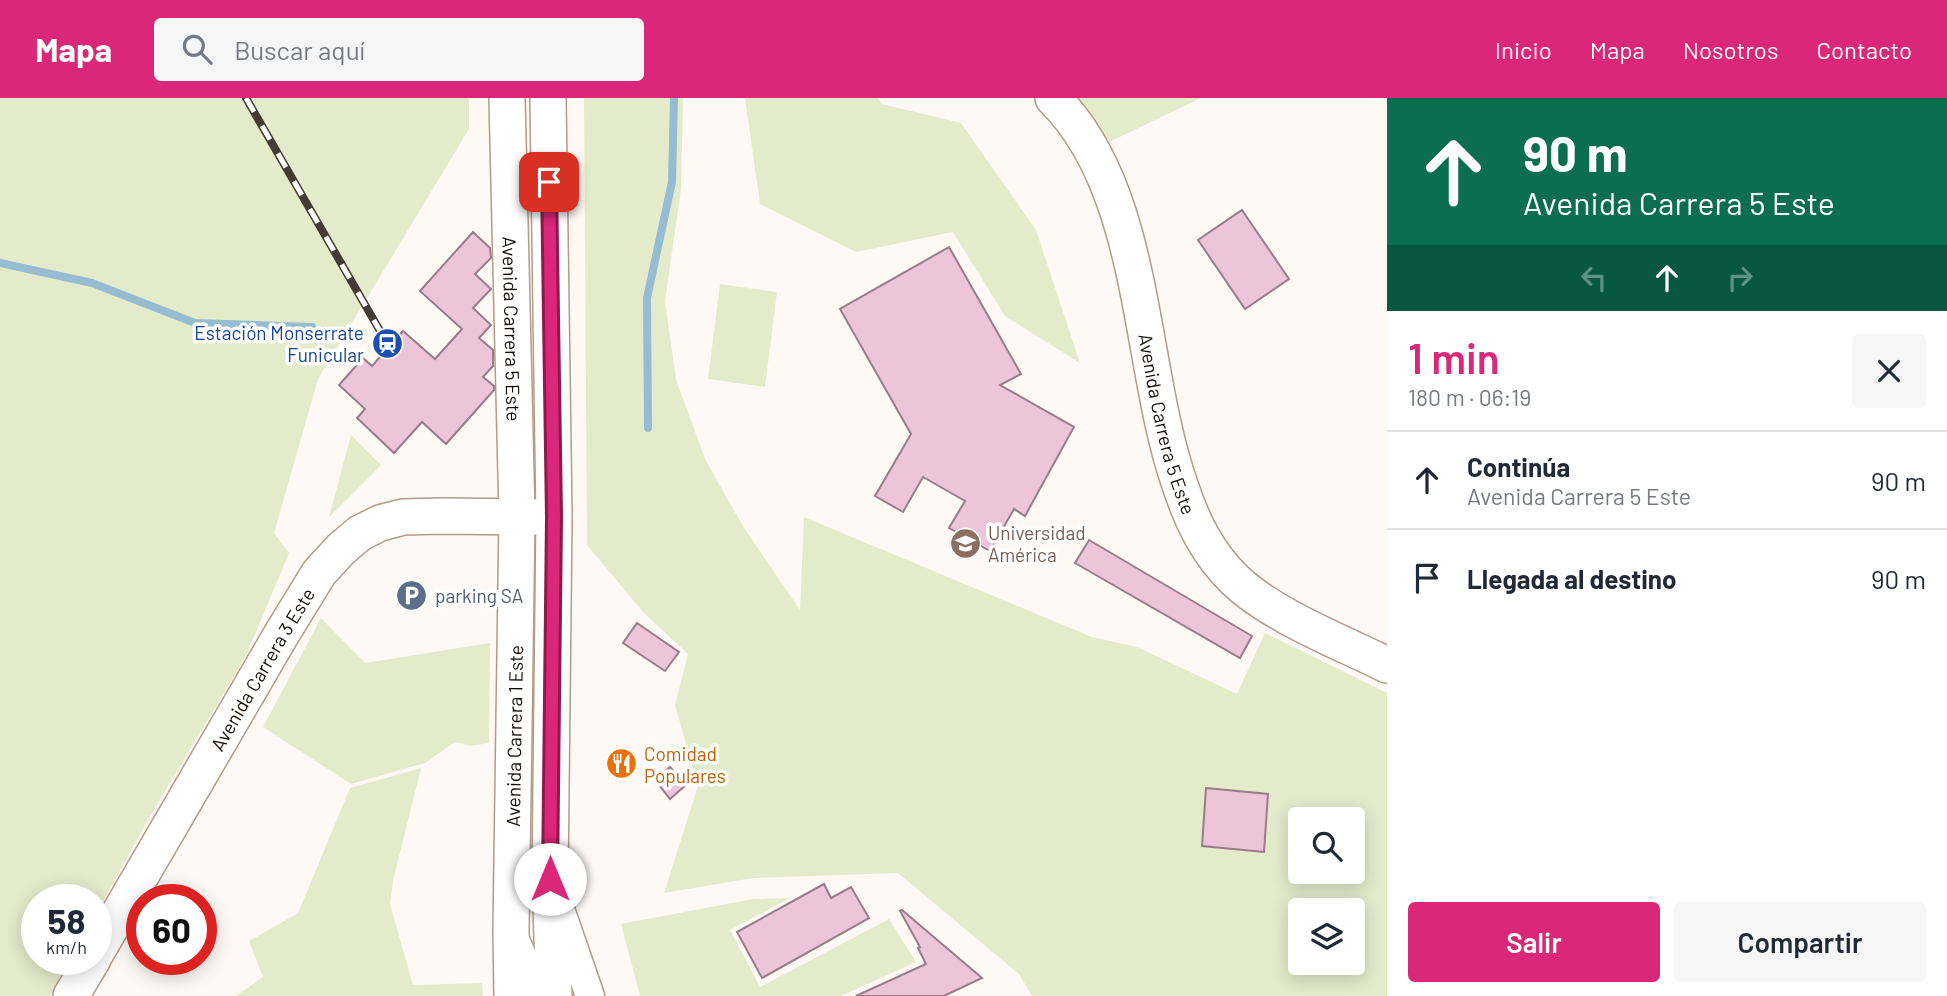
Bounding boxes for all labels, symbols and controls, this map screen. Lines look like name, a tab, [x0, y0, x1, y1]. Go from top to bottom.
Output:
search box	[154, 18, 644, 81]
text: Mapa	[35, 29, 112, 69]
icon: search	[178, 30, 216, 68]
text: Buscar aquí	[234, 34, 365, 65]
text: Inicio	[1495, 35, 1552, 64]
text: Mapa	[1590, 35, 1645, 64]
text: Nosotros	[1683, 35, 1779, 64]
text: Contacto	[1817, 35, 1912, 64]
text: 90 m	[1523, 123, 1628, 182]
icon: ahead	[1408, 126, 1499, 217]
pin	[519, 152, 579, 212]
icon: arrive	[530, 163, 568, 201]
text: Avenida Carrera 5 Este	[1523, 183, 1835, 221]
street label: Avenida Carrera 5 Este	[499, 236, 526, 422]
icon: left	[1575, 259, 1613, 297]
icon: ahead	[1648, 259, 1686, 297]
icon: right	[1721, 259, 1759, 297]
place label: Estación Monserrate Funicular	[194, 321, 364, 366]
station icon: Estación Monserrate Funicular	[370, 326, 404, 360]
street label: Avenida Carrera 5 Este	[1135, 332, 1201, 517]
text: 1 min	[1408, 332, 1500, 382]
button: close	[1852, 334, 1926, 408]
text: 180 m · 06:19	[1408, 383, 1531, 411]
text: Continúa	[1467, 451, 1570, 482]
icon: ahead	[1408, 461, 1446, 499]
text: 90 m	[1871, 465, 1926, 496]
text: Avenida Carrera 5 Este	[1467, 482, 1691, 510]
place label: Universidad América	[988, 521, 1086, 566]
school or university icon: Universidad América	[948, 526, 982, 560]
icon: arrive	[1408, 559, 1446, 597]
text: Llegada al destino	[1467, 563, 1676, 594]
text: 90 m	[1871, 563, 1926, 594]
parking icon: parking SA	[395, 578, 429, 612]
street label: Avenida Carrera 3 Este	[205, 583, 319, 755]
place label: parking SA	[435, 584, 523, 607]
street label: Avenida Carrera 1 Este	[501, 645, 527, 827]
place label: Comidad Populares	[644, 742, 726, 787]
restaurant icon: Comidad Populares	[604, 747, 638, 781]
map controls	[1288, 807, 1365, 975]
button: search	[1288, 807, 1365, 884]
position arrow	[513, 842, 587, 916]
speed limit sign: 60	[126, 884, 217, 975]
button: layers	[1288, 898, 1365, 975]
text: 58	[48, 899, 85, 941]
button: Salir	[1408, 902, 1660, 982]
button: Compartir	[1674, 902, 1926, 982]
text: km/h	[46, 936, 87, 958]

